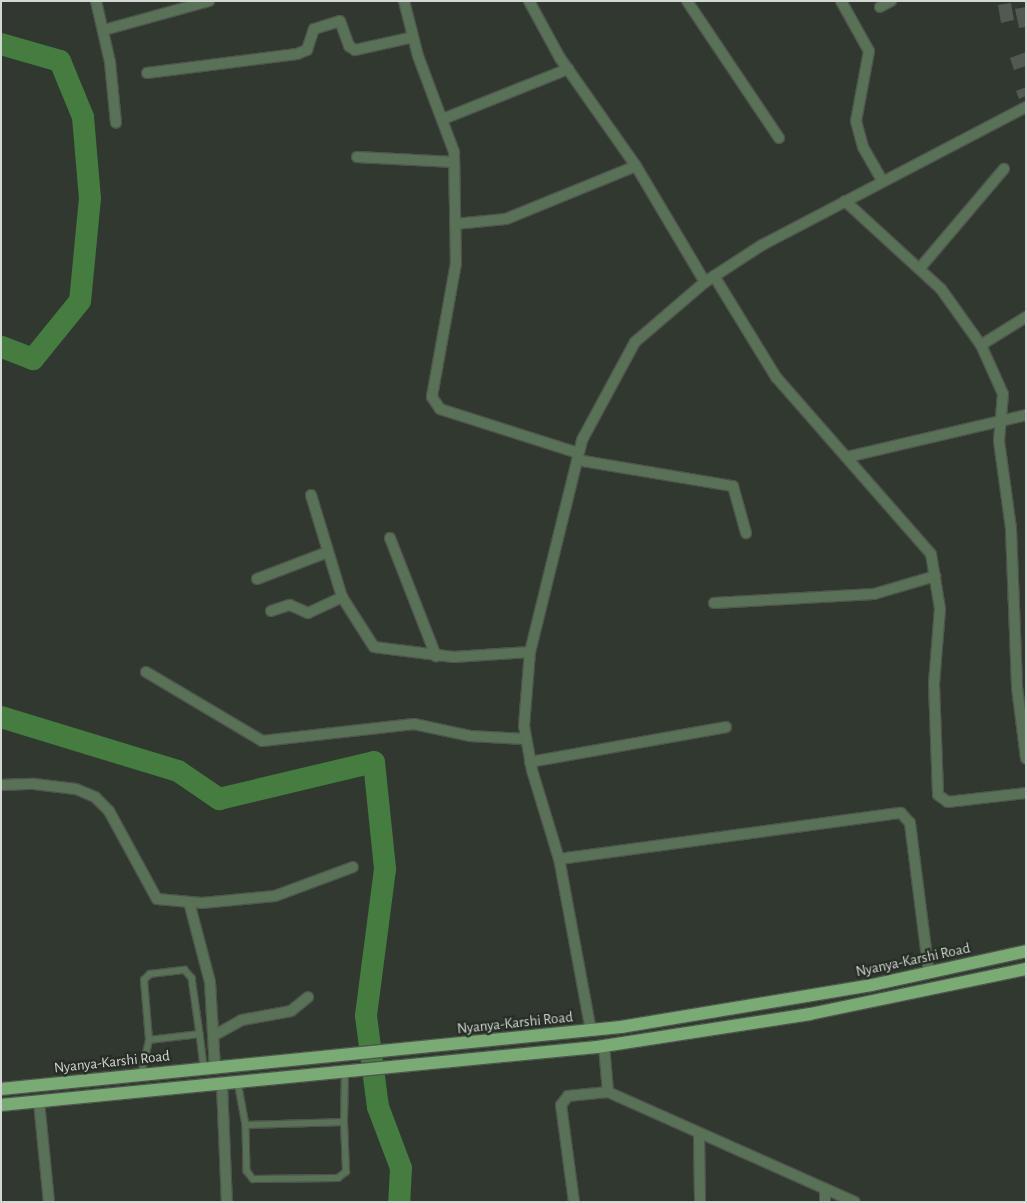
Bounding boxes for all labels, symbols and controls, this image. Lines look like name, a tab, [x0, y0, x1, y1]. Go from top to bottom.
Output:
street label: Nyanya-Karshi Road	[854, 939, 972, 981]
street label: Nyanya-Karshi Road	[456, 1008, 574, 1038]
street label: Nyanya-Karshi Road	[53, 1047, 171, 1077]

